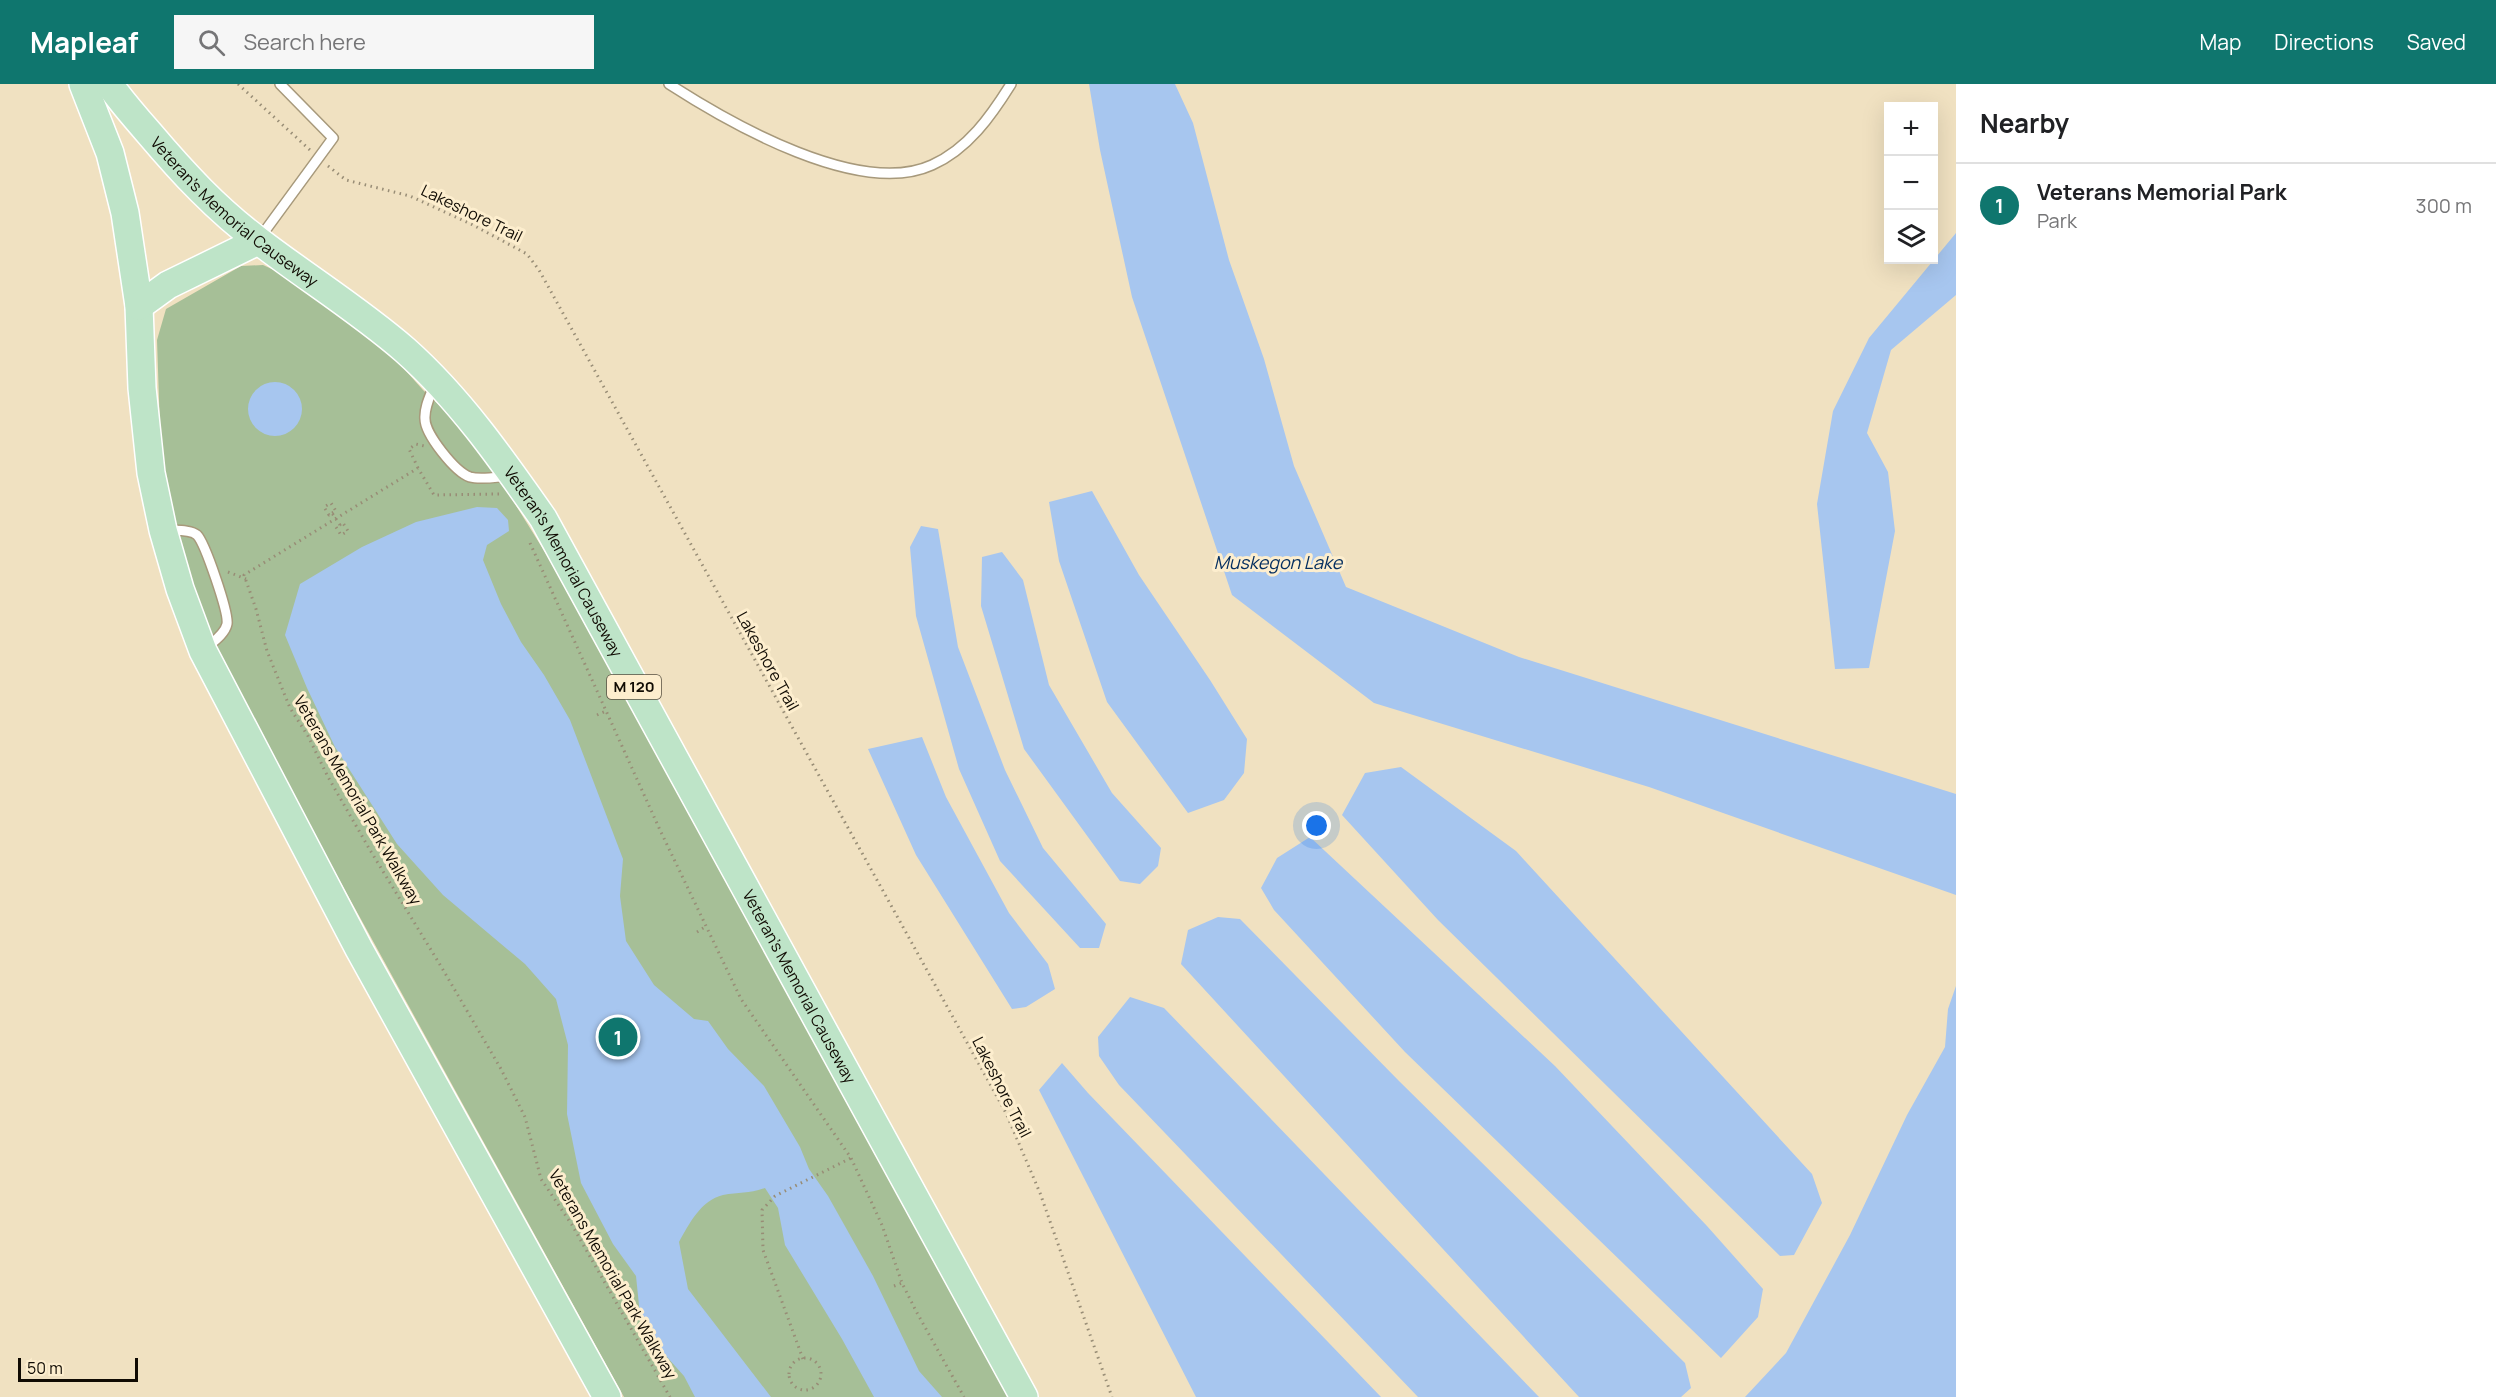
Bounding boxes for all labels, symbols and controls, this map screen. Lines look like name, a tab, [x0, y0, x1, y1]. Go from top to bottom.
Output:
search box	[174, 15, 594, 69]
text: Mapleaf	[30, 23, 138, 61]
icon: search	[195, 26, 228, 59]
text: Search here	[243, 27, 366, 57]
text: Map	[2200, 28, 2241, 56]
text: Directions	[2274, 28, 2374, 56]
text: Saved	[2407, 28, 2466, 56]
map controls	[1884, 102, 1938, 264]
button: +	[1884, 102, 1938, 156]
text: Nearby	[1980, 105, 2069, 141]
street label: Veteran's Memorial Causeway	[146, 132, 323, 292]
button: −	[1884, 156, 1938, 210]
text: Veterans Memorial Park	[2037, 177, 2287, 207]
street label: Lakeshore Trail	[418, 179, 526, 247]
text: 1	[1995, 192, 2004, 219]
text: 300 m	[2416, 192, 2472, 219]
text: Park	[2037, 207, 2077, 234]
button: layers	[1884, 210, 1938, 264]
street label: Veteran's Memorial Causeway	[499, 462, 628, 661]
water label: Muskegon Lake	[1214, 550, 1344, 574]
street label: Lakeshore Trail	[732, 607, 804, 715]
road number: M 120	[607, 675, 661, 699]
street label: Veterans Memorial Park Walkway	[289, 691, 427, 909]
your location	[1302, 811, 1331, 840]
street label: Veteran's Memorial Causeway	[738, 886, 862, 1088]
pin: 1	[598, 1014, 638, 1060]
street label: Lakeshore Trail	[967, 1033, 1037, 1141]
street label: Veterans Memorial Park Walkway	[544, 1165, 682, 1383]
scale bar	[18, 1355, 138, 1382]
text: 50 m	[27, 1357, 63, 1379]

